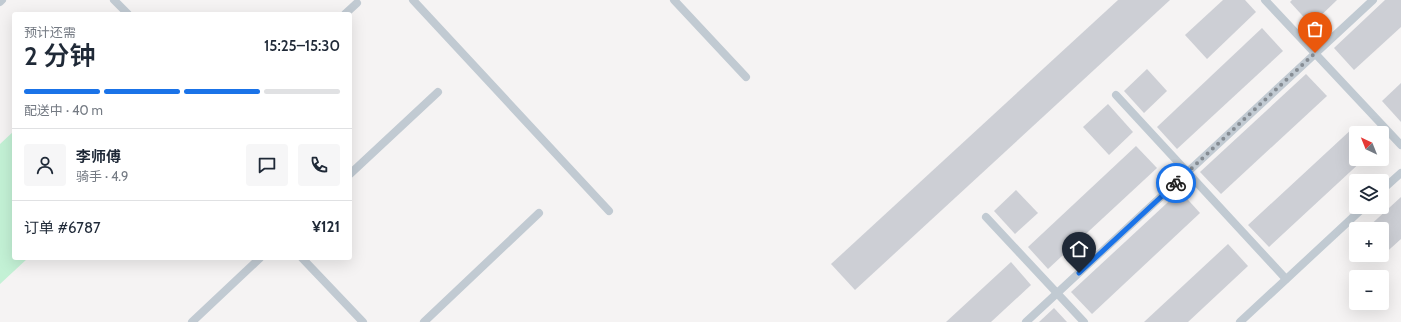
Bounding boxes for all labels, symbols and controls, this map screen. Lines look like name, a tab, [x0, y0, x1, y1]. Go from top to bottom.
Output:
pin	[1298, 12, 1332, 53]
icon: bag	[1304, 18, 1326, 40]
text: 预计还需	[24, 24, 76, 40]
text: 15:25–15:30	[264, 37, 340, 55]
text: 2 分钟	[24, 40, 96, 72]
text: 配送中 · 40 m	[24, 102, 103, 118]
north arrow	[1349, 126, 1389, 166]
map controls	[1349, 126, 1389, 310]
button: person	[24, 144, 66, 186]
button: chat	[246, 144, 288, 186]
button: phone	[298, 144, 340, 186]
text: 李师傅	[76, 148, 121, 166]
courier	[1156, 163, 1196, 203]
text: 骑手 · 4.9	[76, 168, 128, 184]
icon: bike	[1165, 172, 1187, 194]
button: layers	[1349, 174, 1389, 214]
text: ¥121	[312, 218, 340, 236]
text: 订单 #6787	[24, 219, 101, 237]
button: +	[1349, 222, 1389, 262]
pin	[1062, 232, 1096, 273]
icon: home	[1068, 238, 1090, 260]
button: −	[1349, 270, 1389, 310]

